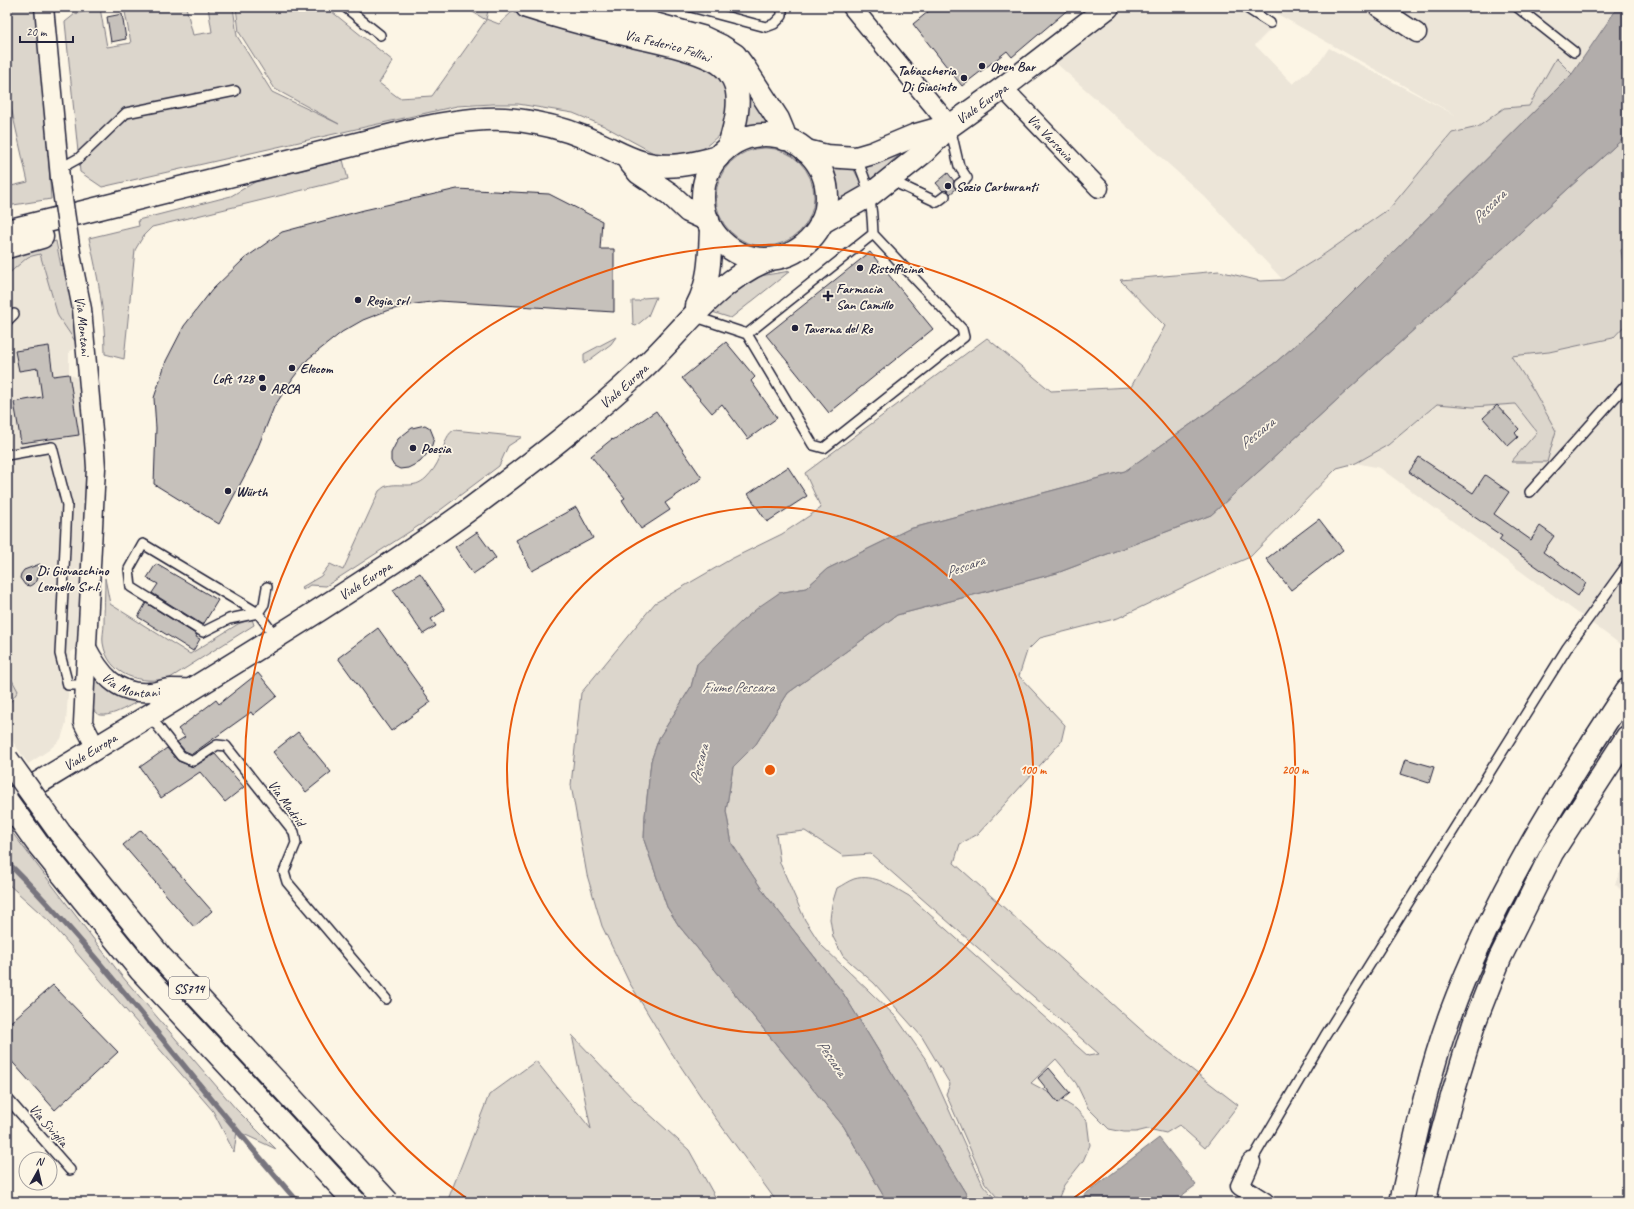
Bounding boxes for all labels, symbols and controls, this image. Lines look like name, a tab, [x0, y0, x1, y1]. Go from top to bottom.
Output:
scale bar	[20, 18, 73, 44]
text: 20 m	[26, 24, 48, 40]
street label: Via Federico Fellini	[623, 26, 715, 67]
place label: Open Bar	[990, 58, 1037, 75]
marker: Open Bar	[977, 61, 987, 71]
place label: Tabaccheria Di Giacinto	[897, 62, 958, 95]
marker: Tabaccheria Di Giacinto	[959, 73, 969, 83]
street label: Viale Europa	[953, 79, 1012, 128]
street label: Via Varsavia	[1024, 111, 1078, 166]
place label: Sozio Carburanti	[956, 178, 1040, 195]
marker: Sozio Carburanti	[943, 181, 953, 191]
water label: Pescara	[1469, 184, 1511, 227]
place label: Ristofficina	[868, 260, 925, 277]
marker: Ristofficina	[855, 263, 865, 273]
place label: Farmacia San Camillo	[836, 280, 894, 313]
marker: Farmacia San Camillo	[823, 291, 833, 301]
place label: Regia srl	[366, 292, 411, 309]
street label: Via Montani	[71, 295, 94, 359]
marker: Regia srl	[353, 295, 363, 305]
place label: Taverna del Re	[803, 320, 874, 337]
marker: Taverna del Re	[790, 323, 800, 333]
street label: Viale Europa	[596, 359, 653, 412]
place label: Elecom	[300, 360, 334, 377]
marker: Elecom	[287, 363, 297, 373]
place label: Loft 128	[213, 370, 256, 387]
marker: Loft 128	[257, 373, 267, 383]
place label: ARCA	[271, 380, 300, 397]
marker: ARCA	[258, 383, 268, 393]
water label: Pescara	[1236, 412, 1280, 453]
place label: Poesia	[421, 440, 453, 457]
marker: Poesia	[408, 443, 418, 453]
place label: Würth	[236, 483, 268, 500]
marker: Würth	[223, 486, 233, 496]
water label: Pescara	[943, 550, 989, 582]
street label: Viale Europa	[336, 557, 396, 604]
place label: Di Giovacchino Leonello S.r.l.	[37, 562, 109, 595]
marker: Di Giovacchino Leonello S.r.l.	[24, 573, 34, 583]
street label: Via Montani	[98, 669, 164, 701]
water label: Fiume Pescara	[702, 678, 776, 697]
street label: Viale Europa	[60, 729, 121, 775]
water label: Pescara	[685, 741, 714, 786]
text: 100 m	[1020, 762, 1047, 778]
text: 200 m	[1282, 762, 1309, 778]
centre of rings	[763, 763, 777, 777]
street label: Via Madrid	[264, 777, 311, 832]
road number: SS714	[169, 977, 209, 999]
water label: Pescara	[813, 1037, 852, 1081]
street label: Via Siviglia	[25, 1101, 73, 1151]
north arrow	[18, 1151, 58, 1191]
text: N	[35, 1154, 46, 1169]

